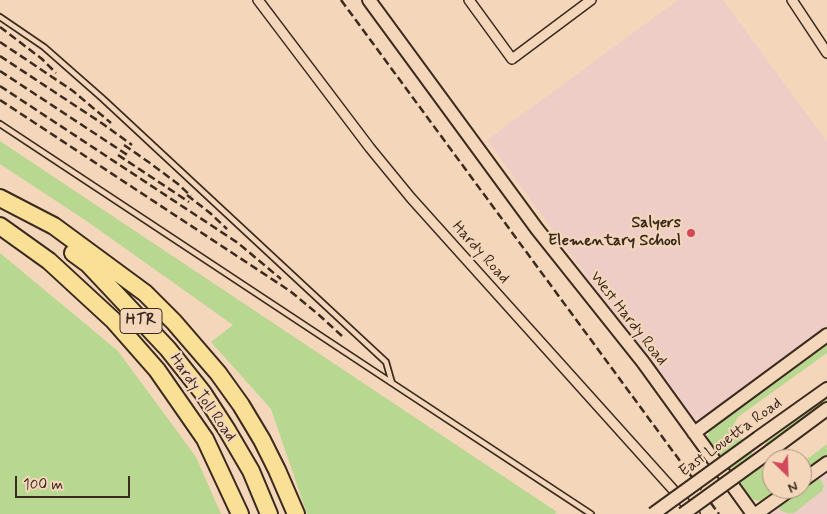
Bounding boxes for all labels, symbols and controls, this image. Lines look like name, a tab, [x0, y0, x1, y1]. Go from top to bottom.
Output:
place label: Salyers Elementary School	[548, 214, 681, 252]
street label: Hardy Road	[447, 218, 513, 288]
marker: Salyers Elementary School	[685, 227, 697, 239]
street label: West Hardy Road	[585, 268, 671, 370]
road number: HTR	[120, 308, 162, 334]
street label: Hardy Toll Road	[165, 350, 239, 446]
street label: East Louetta Road	[676, 394, 786, 482]
north arrow	[762, 449, 812, 499]
scale bar	[18, 466, 132, 498]
text: 100 m	[23, 475, 63, 495]
text: N	[785, 477, 801, 497]

